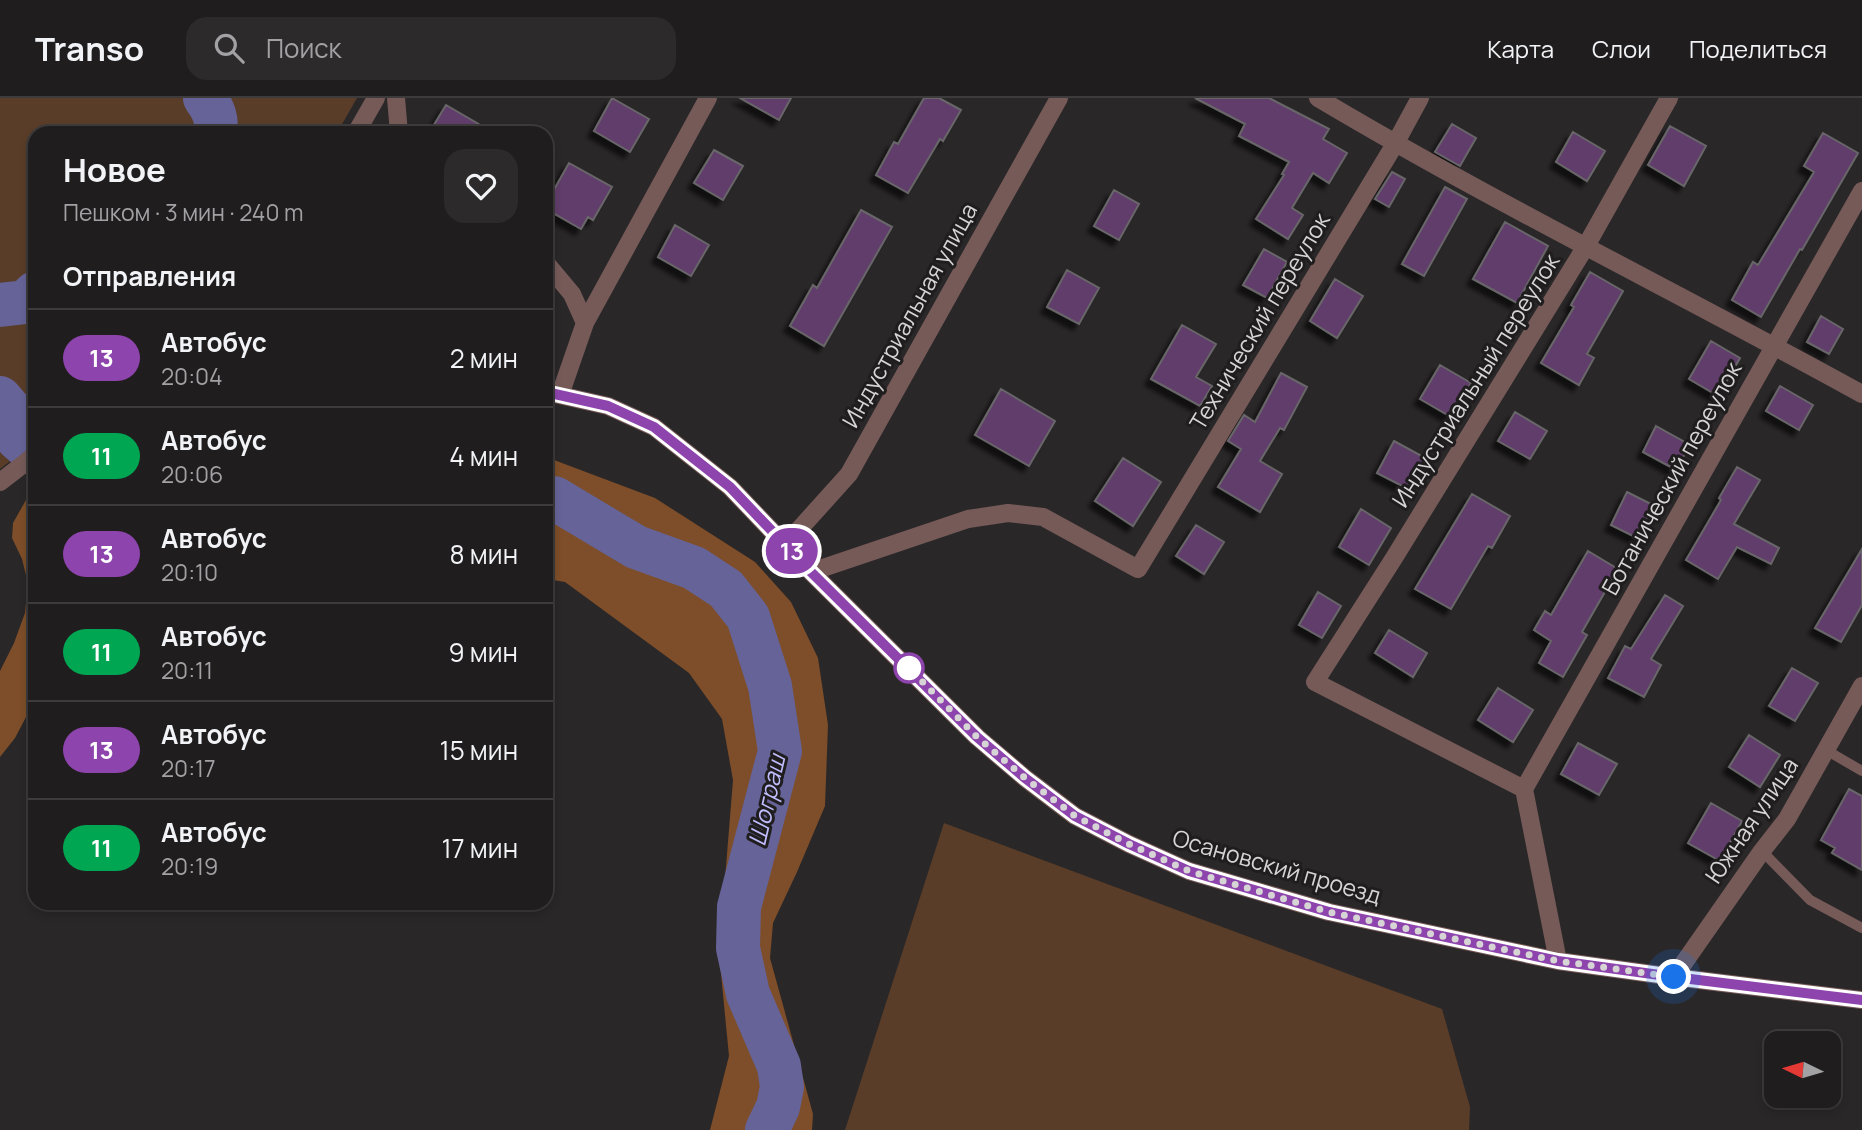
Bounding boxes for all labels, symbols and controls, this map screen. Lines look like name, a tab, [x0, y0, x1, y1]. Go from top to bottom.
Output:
search box	[186, 17, 676, 80]
text: Transo	[35, 26, 144, 71]
icon: search	[210, 29, 248, 67]
text: Поиск	[266, 30, 342, 66]
text: Карта	[1487, 32, 1554, 65]
text: Слои	[1592, 32, 1651, 65]
text: Поделиться	[1689, 32, 1827, 65]
text: Новое	[63, 147, 166, 192]
button: heart	[444, 149, 518, 223]
text: Пешком · 3 мин · 240 m	[63, 196, 304, 228]
street label: Индустриальная улица	[834, 197, 984, 433]
street label: Технический переулок	[1181, 206, 1337, 436]
street label: Индустриальный переулок	[1384, 247, 1567, 513]
text: Отправления	[63, 258, 236, 294]
text: Автобус	[161, 324, 267, 360]
text: 2 мин	[450, 340, 518, 376]
text: 13	[89, 341, 114, 374]
street label: Ботанический переулок	[1593, 355, 1749, 600]
text: 20:04	[161, 360, 223, 392]
text: Автобус	[161, 422, 267, 458]
text: 4 мин	[449, 438, 518, 474]
text: 11	[91, 439, 112, 472]
text: 20:06	[161, 458, 223, 490]
text: Автобус	[161, 520, 267, 556]
line badge: 13	[760, 528, 824, 574]
text: 13	[780, 534, 804, 567]
text: 8 мин	[450, 536, 518, 572]
text: 13	[89, 537, 114, 570]
text: 20:10	[161, 556, 218, 588]
text: Автобус	[161, 618, 267, 654]
text: 9 мин	[449, 634, 518, 670]
text: 11	[91, 635, 112, 668]
unlabelled marker	[894, 653, 924, 683]
text: 20:11	[161, 654, 213, 686]
text: Автобус	[161, 716, 267, 752]
text: 15 мин	[440, 732, 518, 768]
text: 13	[89, 733, 114, 766]
water label: Шограш	[739, 749, 793, 849]
street label: Южная улица	[1697, 751, 1805, 889]
text: 20:17	[161, 752, 216, 784]
text: Автобус	[161, 814, 267, 850]
street label: Осановский проезд	[1169, 821, 1385, 911]
text: 17 мин	[441, 830, 518, 866]
text: 11	[91, 831, 112, 864]
text: 20:19	[161, 850, 218, 882]
your location	[1656, 959, 1691, 994]
north arrow	[1764, 1031, 1841, 1108]
map controls	[1764, 1031, 1841, 1108]

